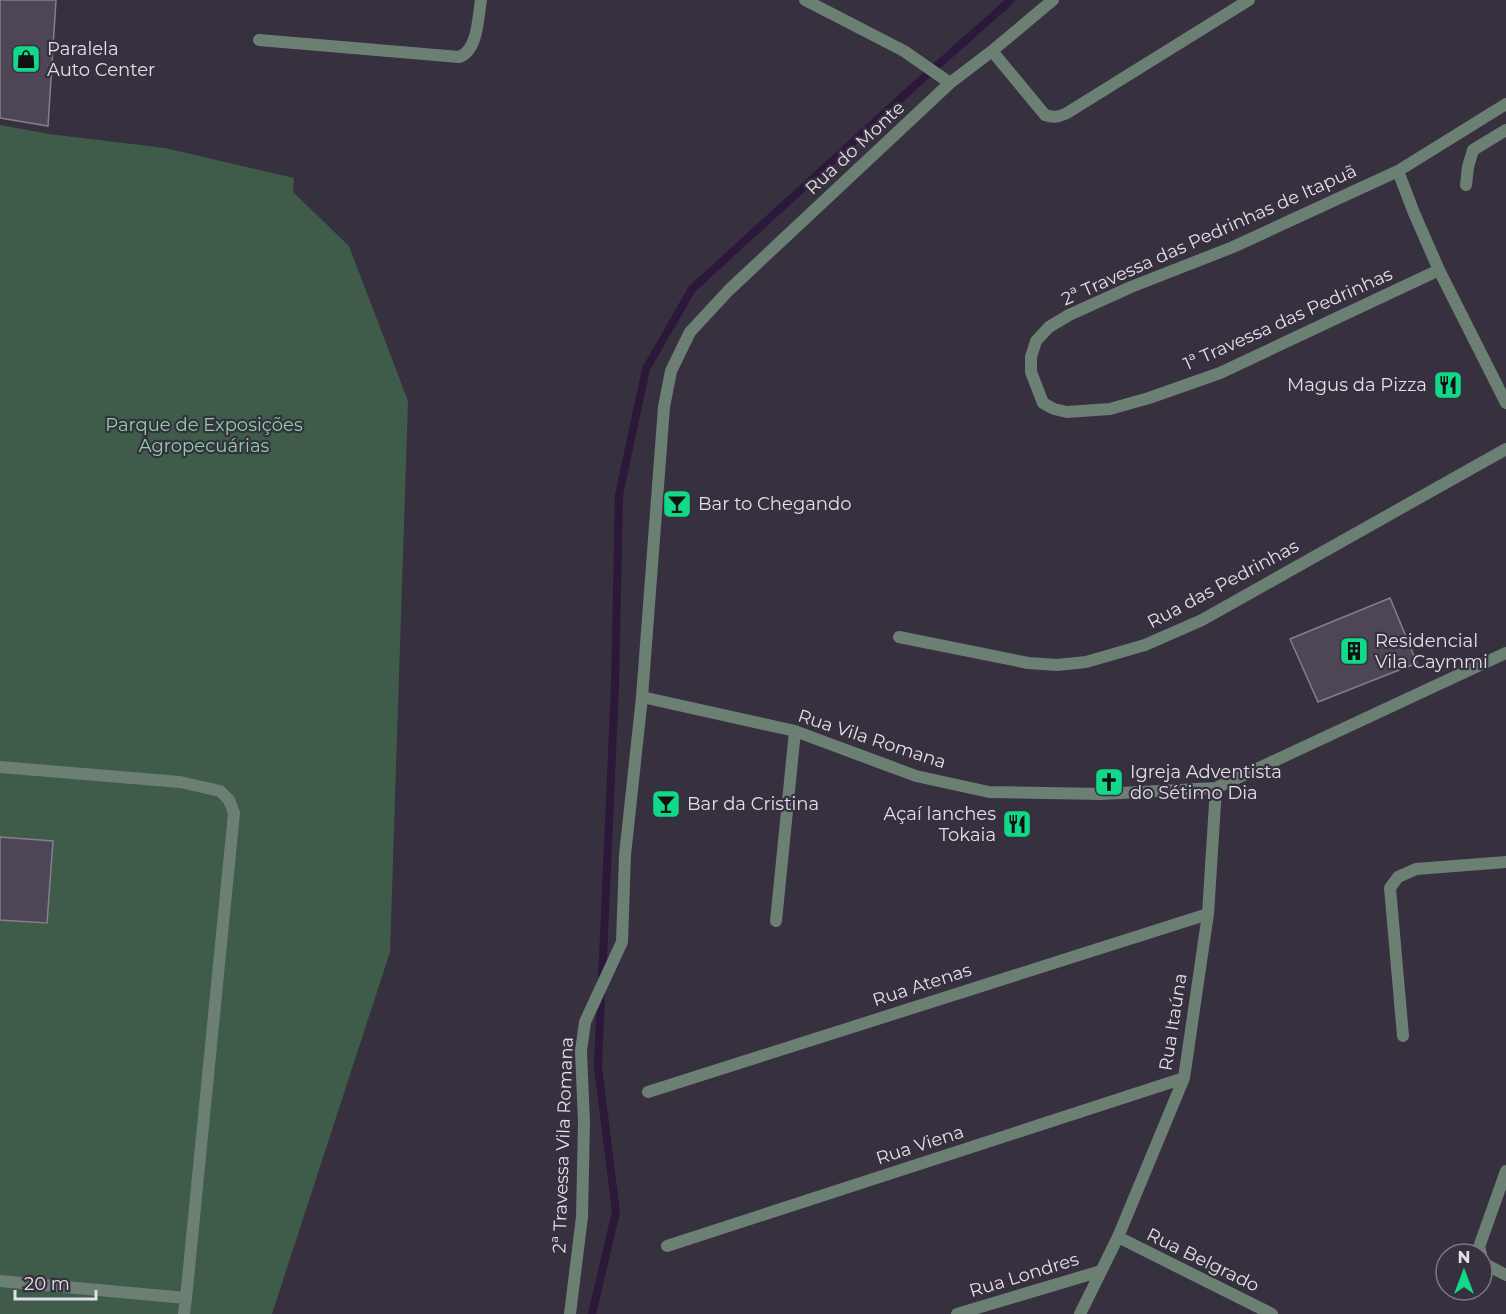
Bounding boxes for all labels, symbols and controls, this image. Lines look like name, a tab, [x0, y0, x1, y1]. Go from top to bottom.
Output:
place label: Paralela Auto Center	[47, 38, 155, 81]
shop icon: Paralela Auto Center	[10, 43, 42, 75]
street label: Rua do Monte	[801, 97, 909, 199]
street label: 2ª Travessa das Pedrinhas de Itapuã	[1058, 160, 1360, 310]
street label: 1ª Travessa das Pedrinhas	[1180, 263, 1396, 375]
restaurant icon: Magus da Pizza	[1432, 369, 1464, 401]
place label: Magus da Pizza	[1287, 374, 1427, 396]
park label: Parque de Exposições Agropecuárias	[105, 414, 303, 457]
bar icon: Bar to Chegando	[661, 488, 693, 520]
place label: Bar to Chegando	[698, 493, 852, 515]
street label: Rua das Pedrinhas	[1144, 535, 1303, 633]
place label: Residencial Vila Caymmi	[1375, 630, 1488, 673]
building icon: Residencial Vila Caymmi	[1338, 635, 1370, 667]
street label: Rua Vila Romana	[795, 705, 949, 773]
place label: Igreja Adventista do Sétimo Dia	[1130, 761, 1282, 804]
church icon: Igreja Adventista do Sétimo Dia	[1093, 766, 1125, 798]
bar icon: Bar da Cristina	[650, 788, 682, 820]
place label: Bar da Cristina	[687, 793, 819, 815]
place label: Açaí lanches Tokaia	[883, 803, 996, 846]
restaurant icon: Açaí lanches Tokaia	[1001, 808, 1033, 840]
street label: Rua Atenas	[870, 959, 974, 1011]
street label: Rua Itaúna	[1154, 972, 1192, 1072]
street label: 2ª Travessa Vila Romana	[548, 1036, 578, 1254]
street label: Rua Viena	[873, 1120, 967, 1170]
street label: Rua Belgrado	[1143, 1223, 1263, 1297]
north arrow	[1434, 1242, 1494, 1302]
street label: Rua Londres	[967, 1248, 1082, 1302]
text: N	[1458, 1248, 1470, 1267]
scale bar	[15, 1263, 96, 1301]
text: 20 m	[24, 1273, 70, 1295]

